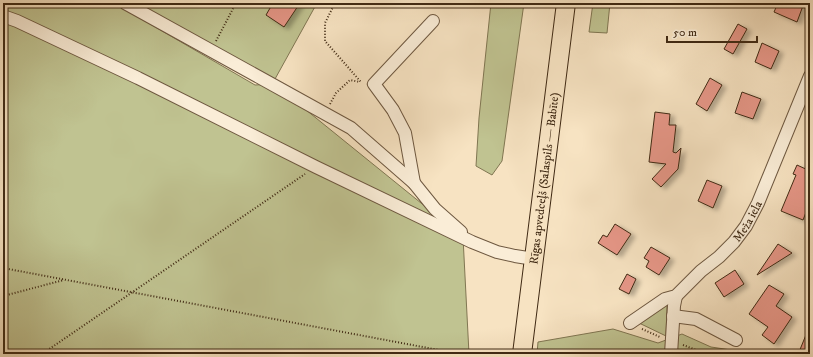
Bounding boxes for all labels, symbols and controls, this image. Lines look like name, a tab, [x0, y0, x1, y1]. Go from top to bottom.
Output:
scale bar	[667, 18, 757, 44]
text: 50 m	[673, 25, 697, 40]
street label: Rīgas apvedceļš (Salaspils — Babīte)	[526, 92, 563, 265]
street label: Meža iela	[730, 198, 766, 245]

